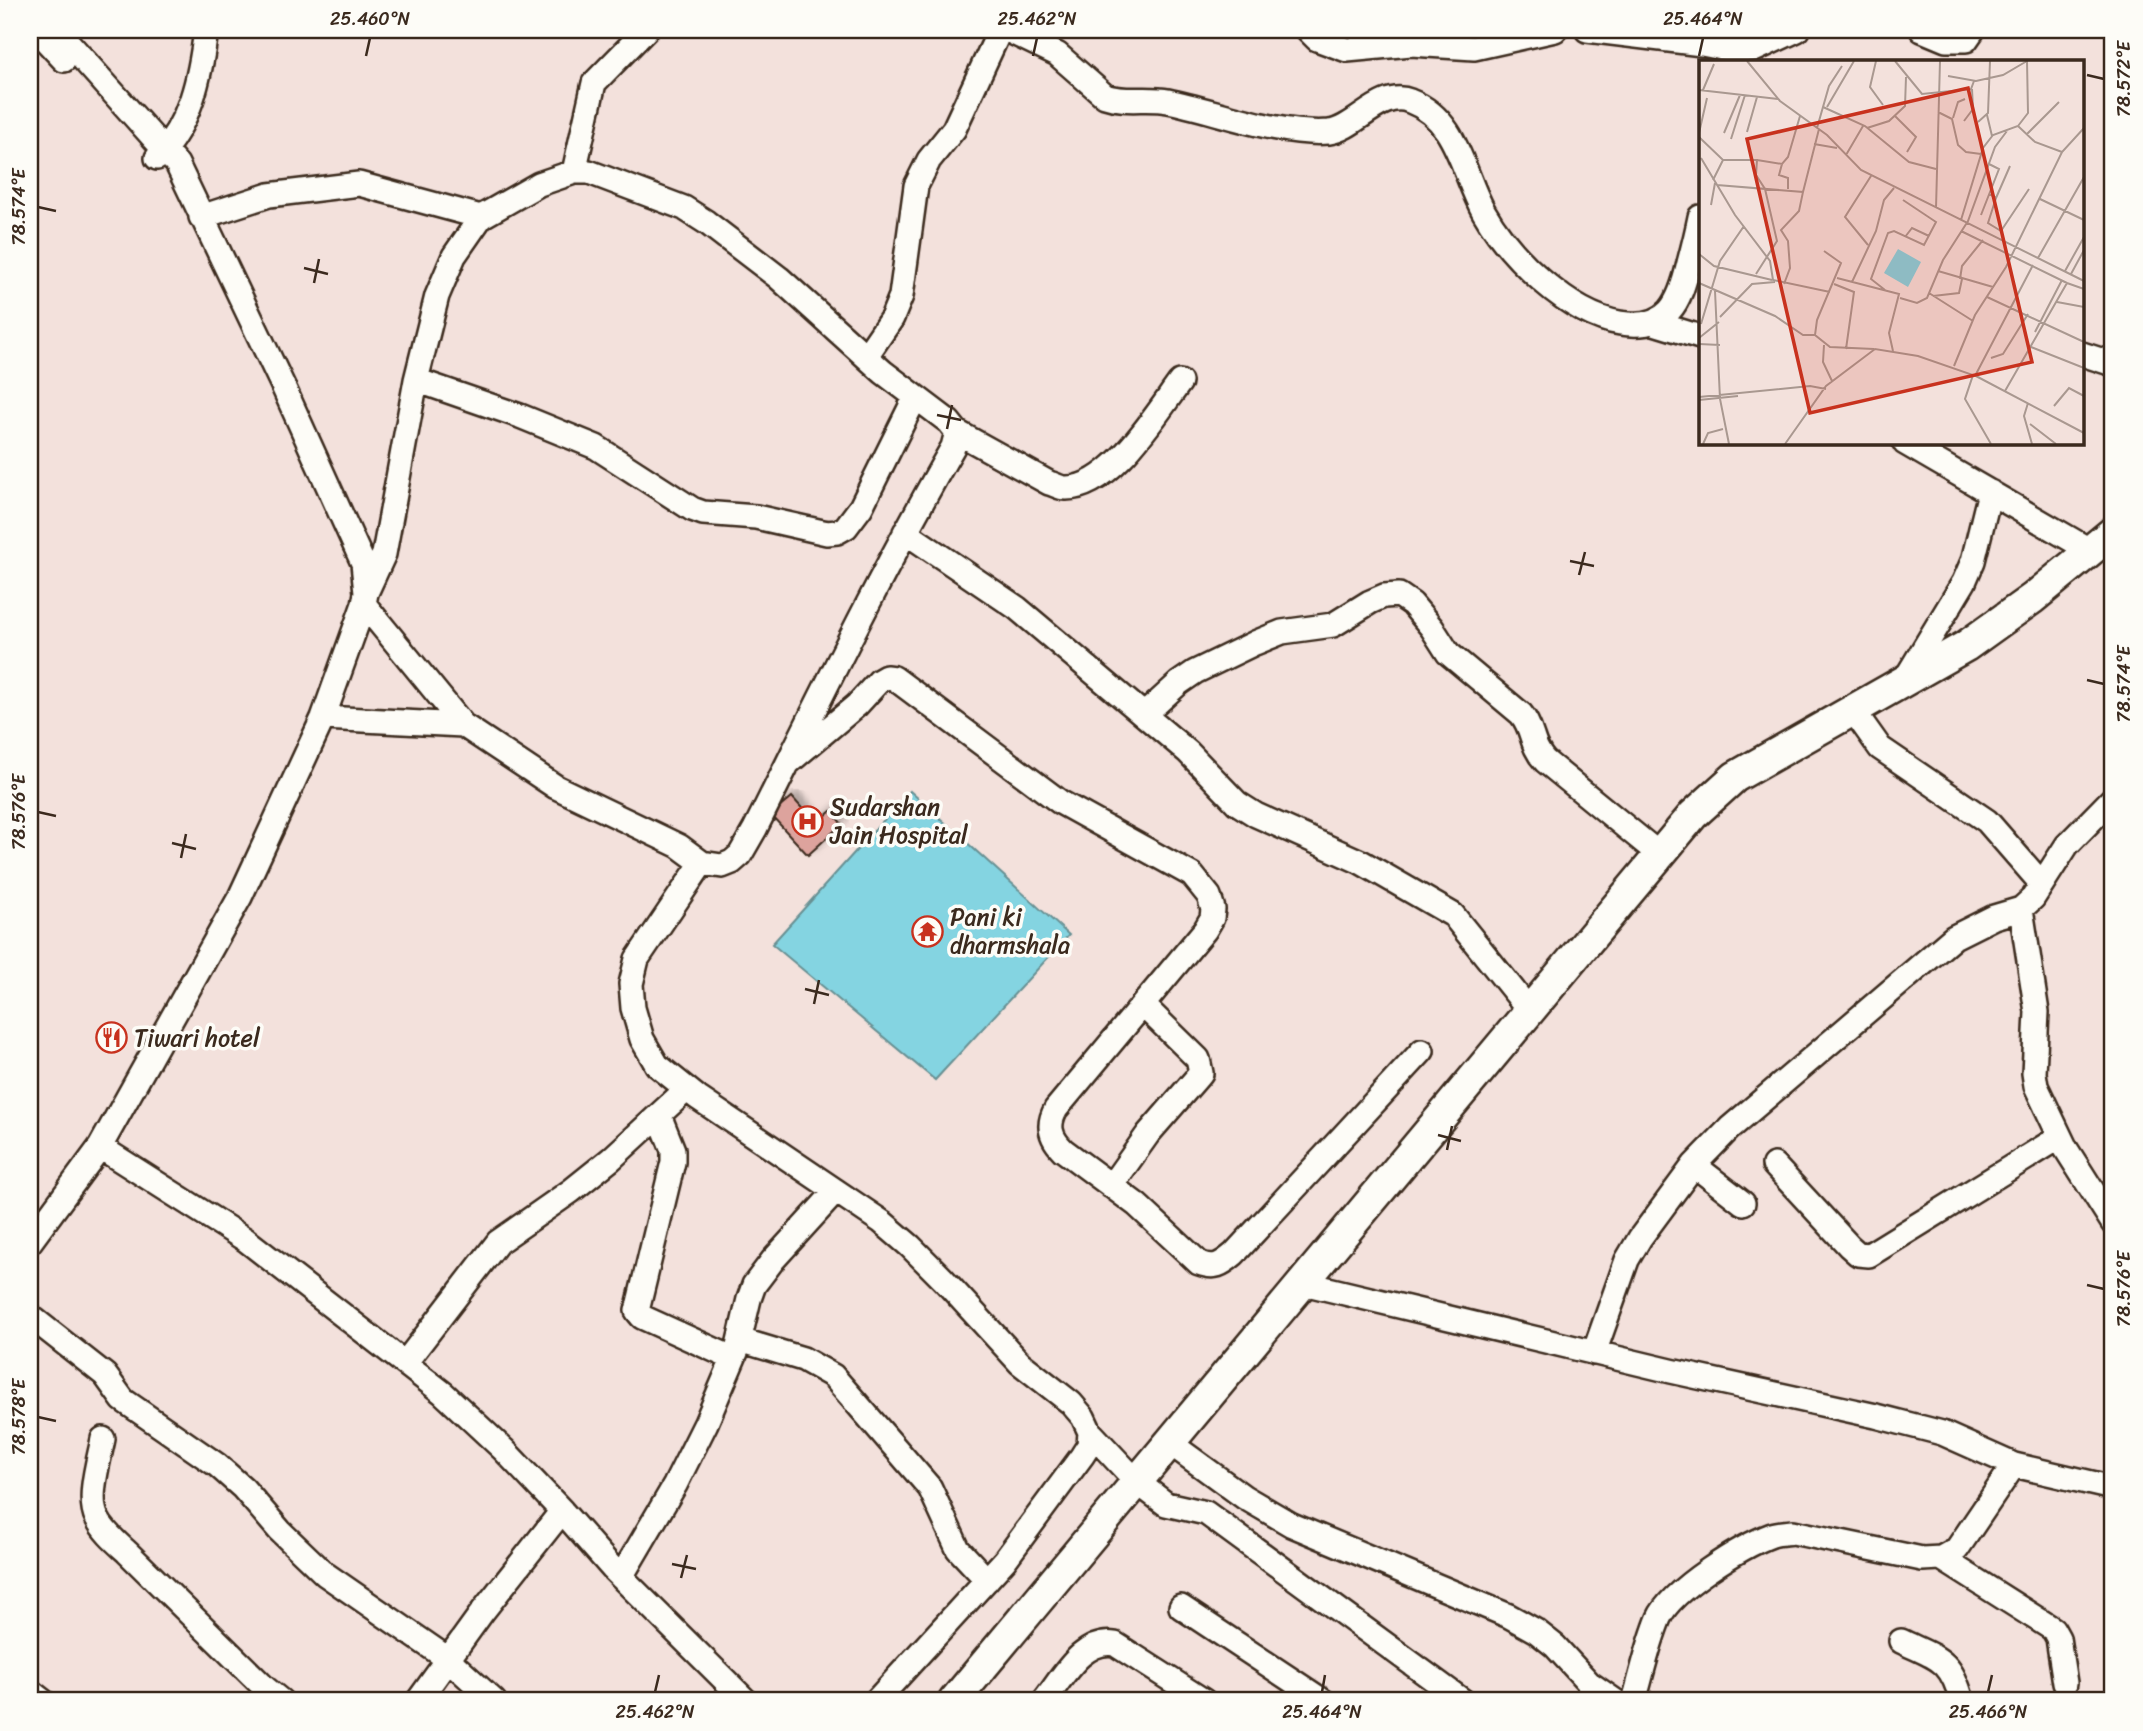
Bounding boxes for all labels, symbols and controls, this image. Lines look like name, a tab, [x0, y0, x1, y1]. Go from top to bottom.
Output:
text: 25.460°N	[330, 3, 410, 35]
text: 25.462°N	[998, 3, 1077, 35]
text: 25.464°N	[1663, 3, 1743, 35]
text: 78.572°E	[2108, 40, 2140, 117]
inset map	[1699, 60, 2084, 444]
text: 78.574°E	[3, 168, 35, 245]
text: 78.574°E	[2108, 645, 2140, 722]
text: 78.576°E	[3, 773, 35, 850]
place label: Sudarshan Jain Hospital	[829, 786, 969, 856]
hospital icon: Sudarshan Jain Hospital	[790, 804, 824, 838]
place label: Pani ki dharmshala	[950, 896, 1070, 966]
temple icon: Pani ki dharmshala	[910, 914, 944, 948]
place label: Tiwari hotel	[134, 1017, 261, 1059]
restaurant icon: Tiwari hotel	[94, 1021, 128, 1055]
text: 78.576°E	[2108, 1250, 2140, 1327]
text: 78.578°E	[3, 1378, 35, 1455]
text: 25.462°N	[616, 1696, 695, 1728]
text: 25.464°N	[1282, 1696, 1362, 1728]
text: 25.466°N	[1949, 1696, 2028, 1728]

